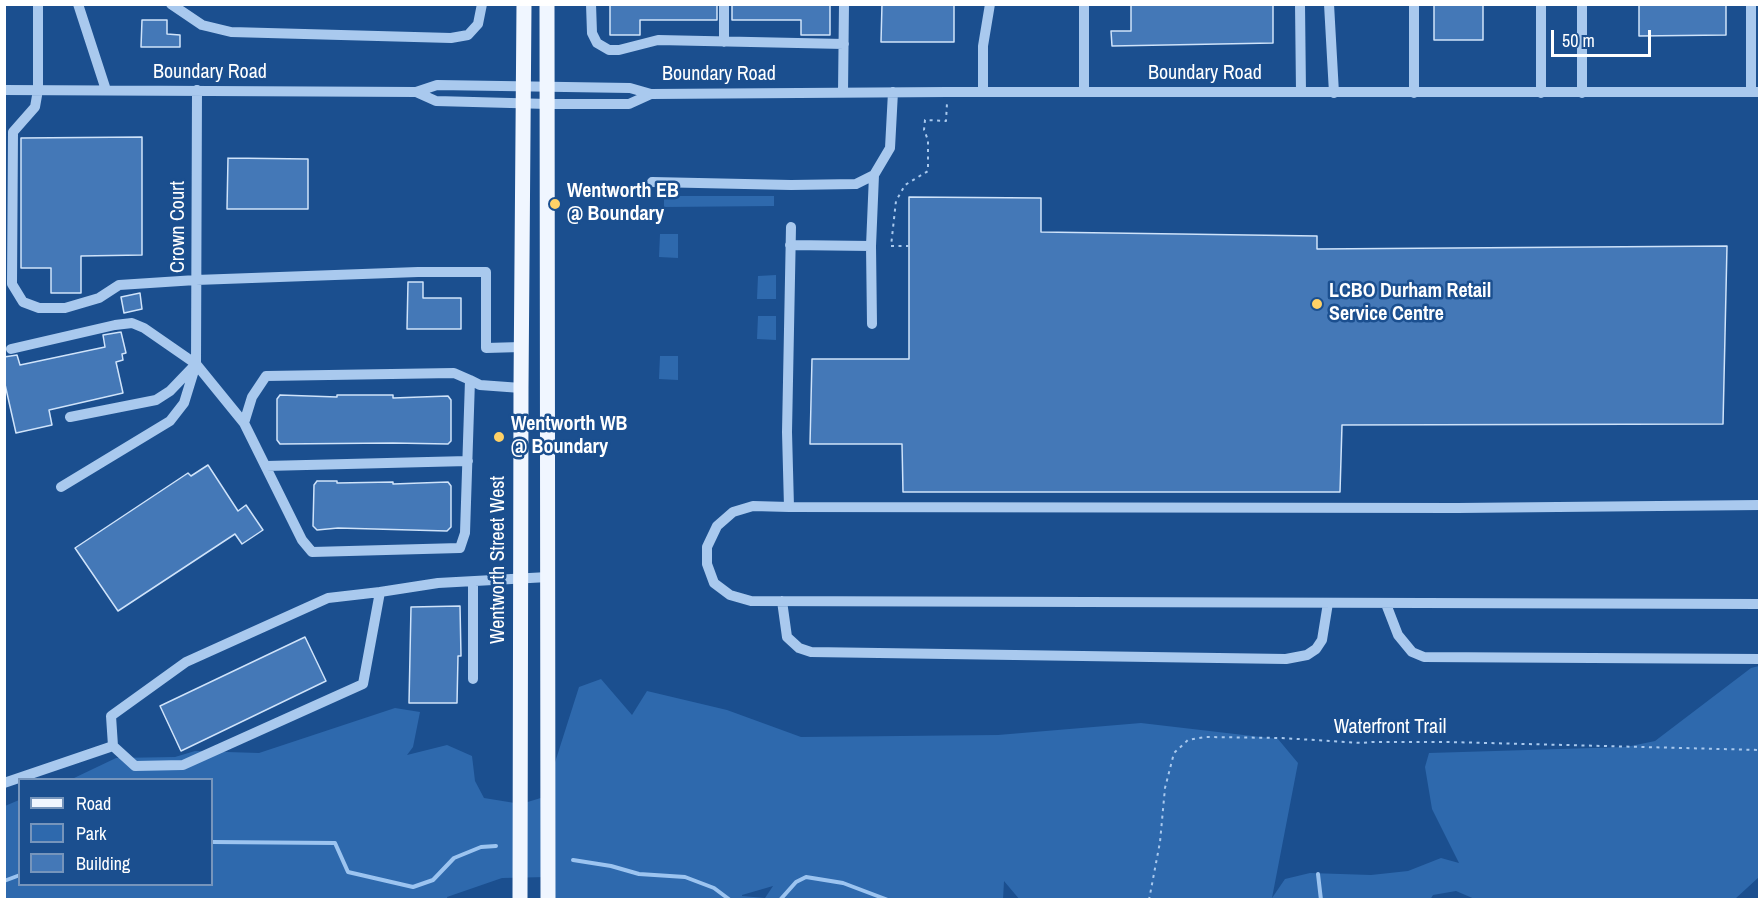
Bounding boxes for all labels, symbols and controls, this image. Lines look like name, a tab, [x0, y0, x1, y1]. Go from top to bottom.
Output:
scale bar	[1554, 18, 1654, 56]
text: 50 m	[1562, 28, 1595, 53]
street label: Boundary Road	[153, 61, 267, 85]
street label: Boundary Road	[1148, 62, 1262, 86]
street label: Boundary Road	[662, 63, 776, 87]
place label: Wentworth EB @ Boundary	[567, 180, 679, 227]
street label: Crown Court	[167, 181, 191, 273]
marker: Wentworth EB @ Boundary	[548, 197, 562, 211]
place label: LCBO Durham Retail Service Centre	[1329, 280, 1491, 327]
marker: LCBO Durham Retail Service Centre	[1310, 297, 1324, 311]
place label: Wentworth WB @ Boundary	[511, 413, 627, 460]
marker: Wentworth WB @ Boundary	[492, 430, 506, 444]
street label: Wentworth Street West	[487, 476, 511, 644]
street label: Waterfront Trail	[1334, 716, 1446, 740]
legend	[18, 778, 213, 886]
text: Road	[76, 791, 111, 816]
text: Park	[76, 821, 106, 846]
text: Building	[76, 851, 130, 876]

